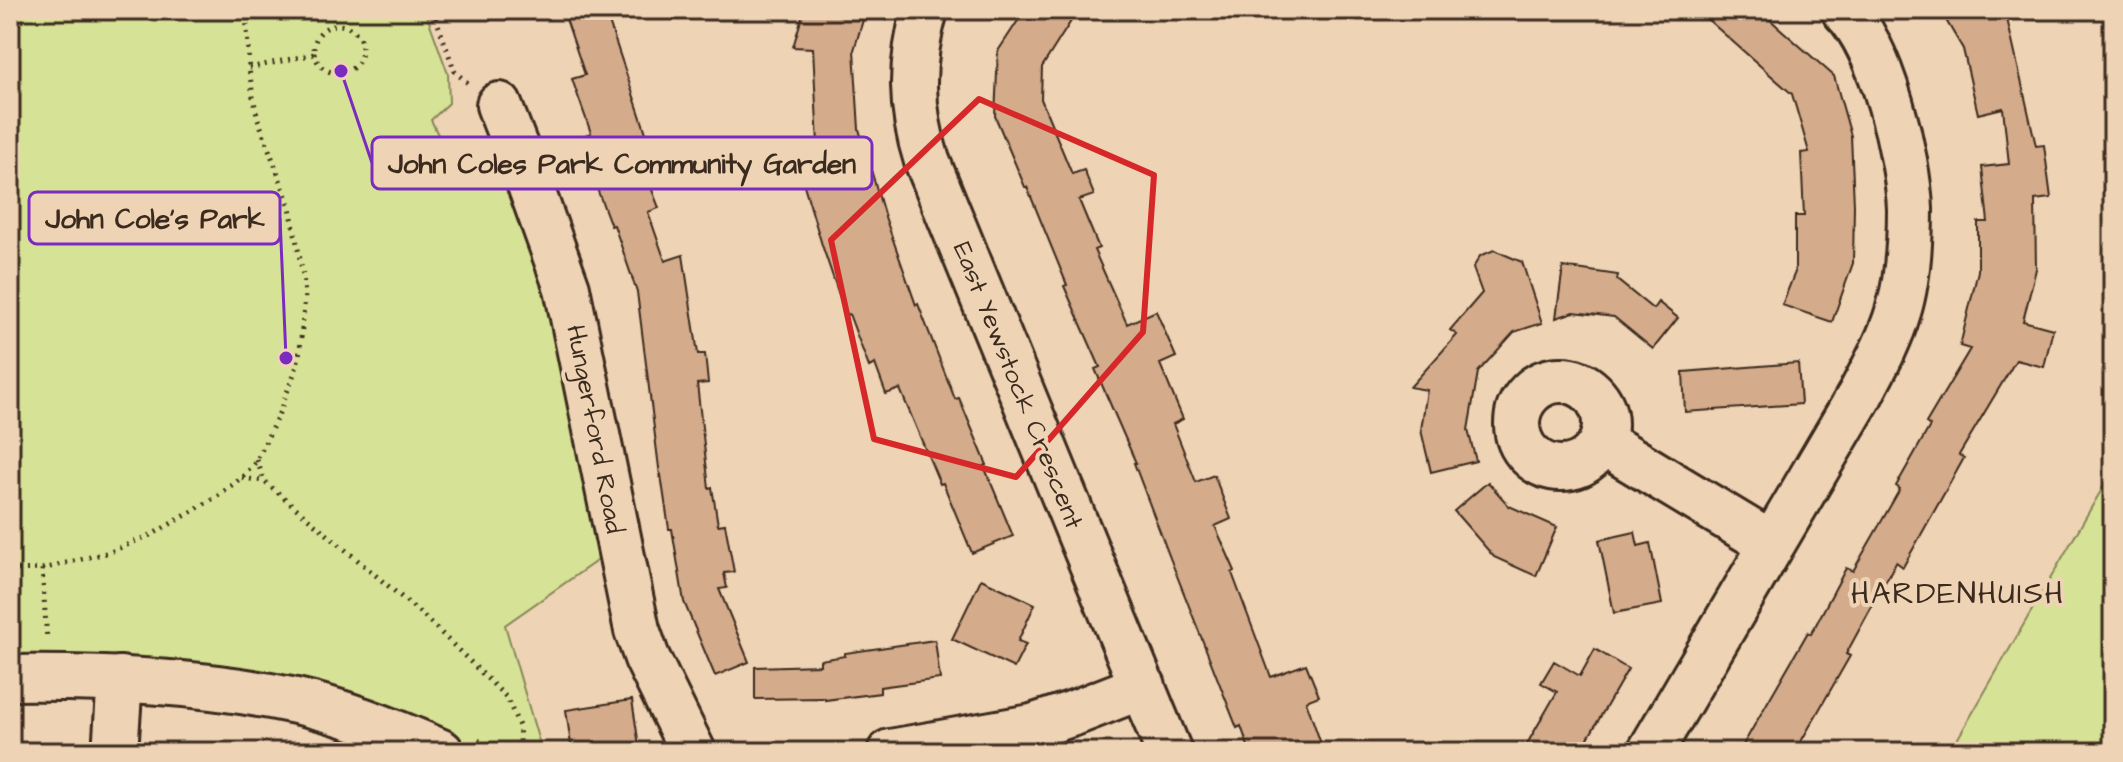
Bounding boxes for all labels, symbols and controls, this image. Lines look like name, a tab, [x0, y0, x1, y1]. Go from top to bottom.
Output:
callout: John Coles Park Community Garden	[372, 137, 872, 189]
text: John Coles Park Community Garden	[387, 145, 856, 187]
callout: John Cole's Park	[29, 192, 280, 244]
text: John Cole's Park	[44, 200, 265, 239]
street label: East Yewstock Crescent	[944, 237, 1092, 535]
street label: Hungerford Road	[555, 322, 633, 537]
district label: HARDENHUISH	[1851, 573, 2065, 615]

